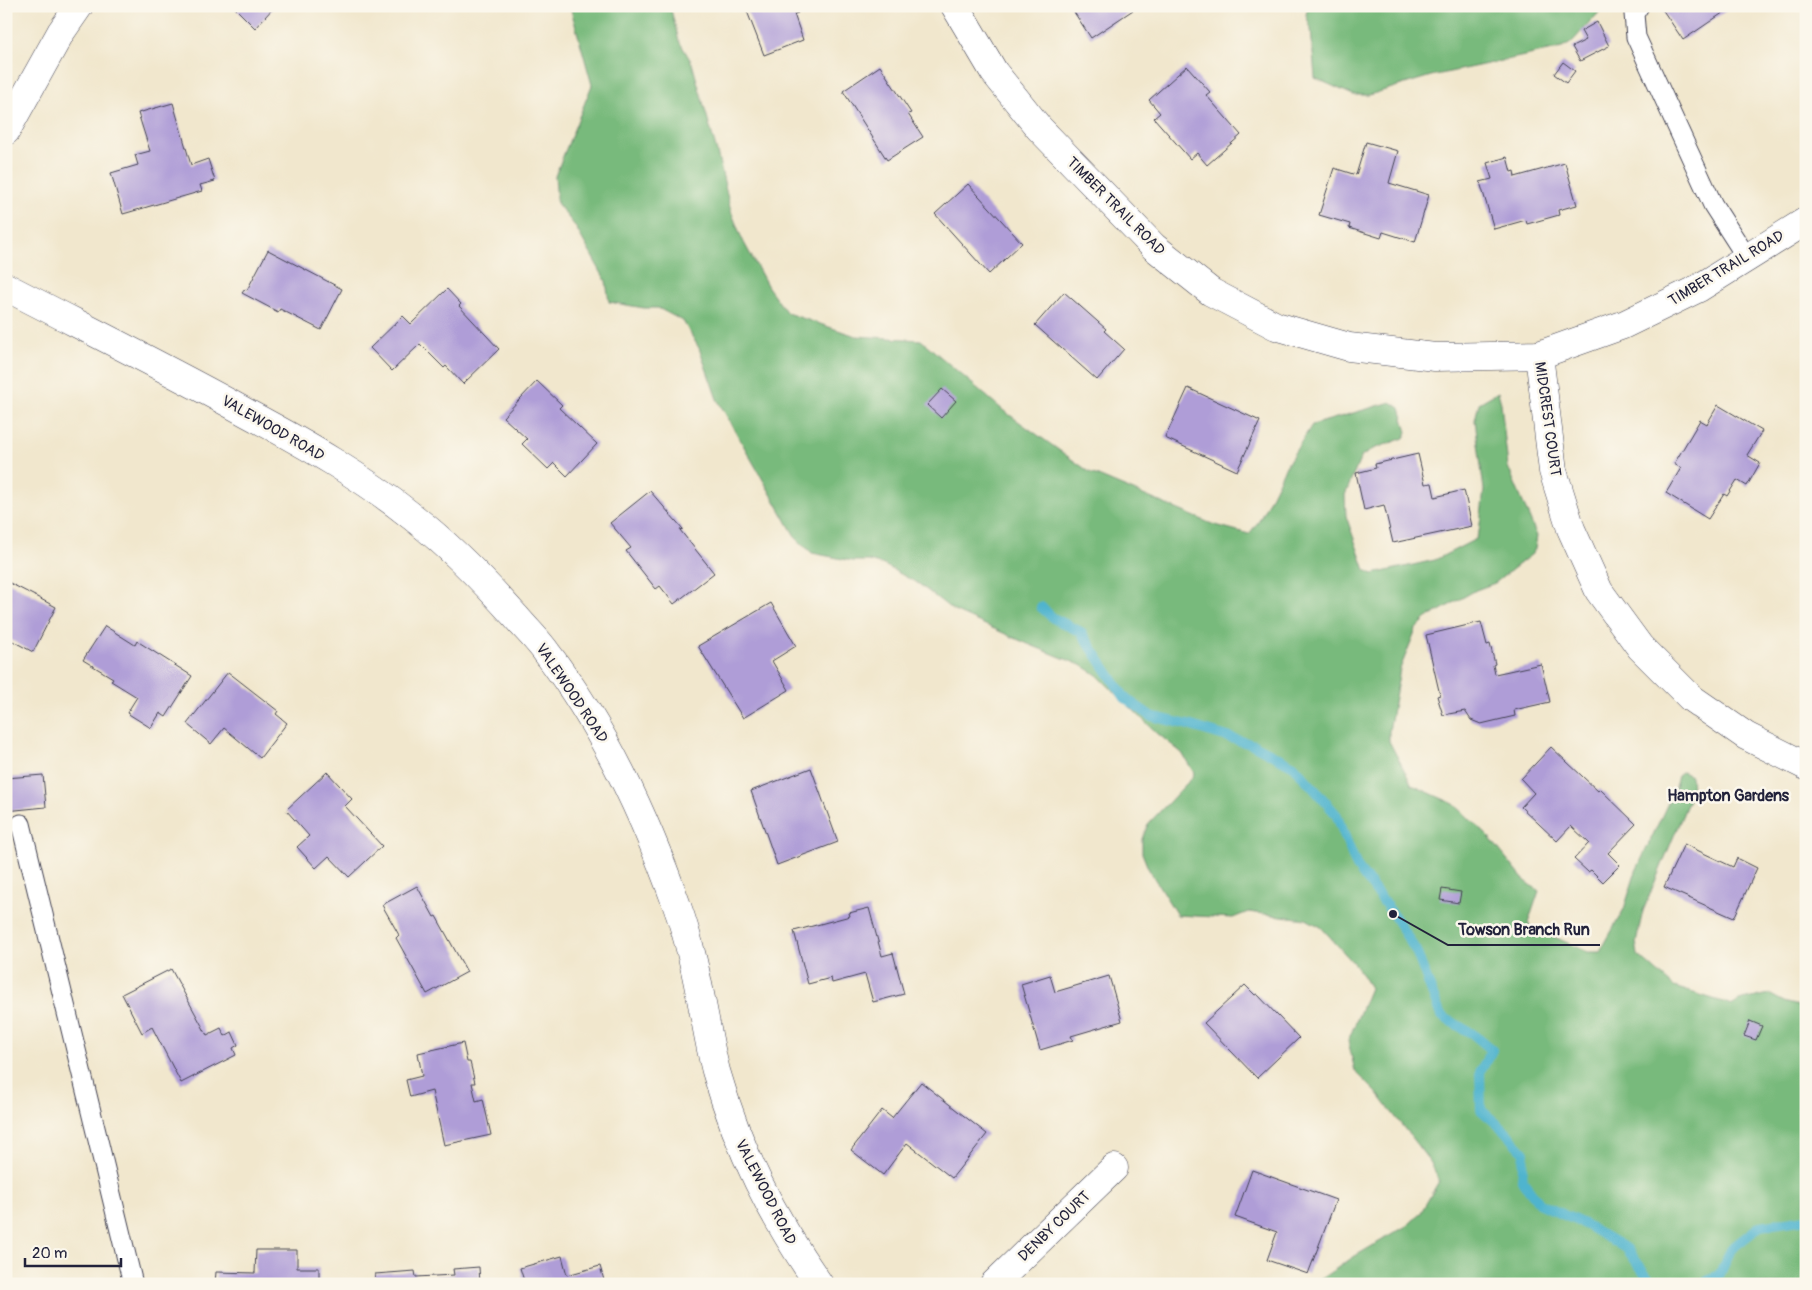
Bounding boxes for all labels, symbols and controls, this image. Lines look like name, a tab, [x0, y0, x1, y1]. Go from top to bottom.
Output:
street label: TIMBER TRAIL ROAD	[1062, 153, 1169, 260]
street label: TIMBER TRAIL ROAD	[1665, 226, 1788, 310]
street label: MIDCREST COURT	[1530, 360, 1565, 478]
street label: VALEWOOD ROAD	[218, 391, 328, 466]
street label: VALEWOOD ROAD	[531, 640, 612, 747]
district label: Hampton Gardens	[1667, 786, 1790, 806]
callout: Towson Branch Run	[1448, 914, 1600, 945]
text: Towson Branch Run	[1457, 920, 1590, 940]
street label: VALEWOOD ROAD	[731, 1136, 800, 1248]
street label: DENBY COURT	[1014, 1187, 1094, 1266]
scale bar	[25, 1235, 121, 1267]
text: 20 m	[32, 1244, 67, 1263]

